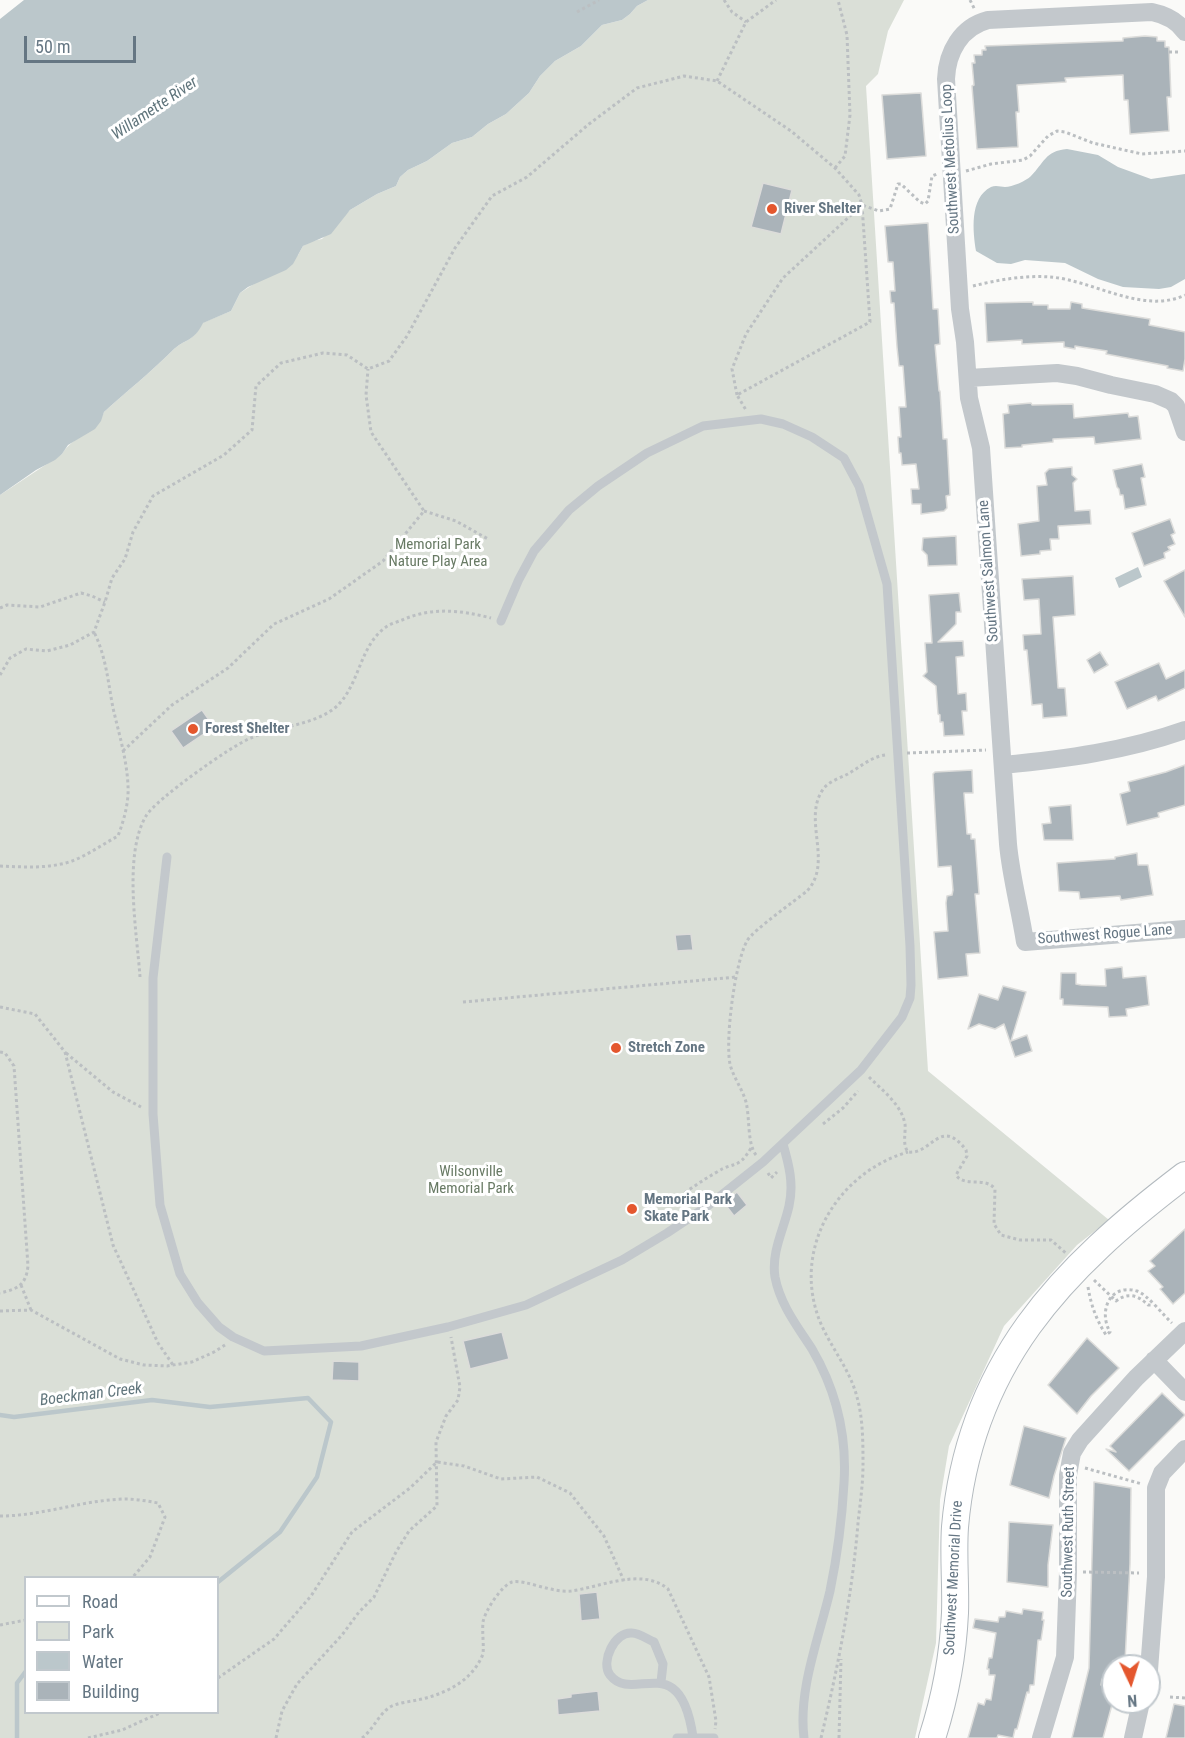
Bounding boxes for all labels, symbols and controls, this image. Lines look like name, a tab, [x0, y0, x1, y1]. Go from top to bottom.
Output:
scale bar	[27, 24, 140, 62]
text: 50 m	[35, 36, 70, 57]
water label: Willamette River	[108, 73, 202, 145]
street label: Southwest Metolius Loop	[938, 84, 964, 234]
place label: River Shelter	[784, 200, 861, 218]
marker: River Shelter	[765, 202, 779, 216]
street label: Southwest Salmon Lane	[975, 499, 1003, 643]
park label: Memorial Park Nature Play Area	[389, 536, 487, 571]
place label: Forest Shelter	[205, 720, 289, 738]
marker: Forest Shelter	[186, 722, 200, 736]
street label: Southwest Rogue Lane	[1037, 921, 1173, 949]
place label: Stretch Zone	[628, 1039, 705, 1057]
marker: Stretch Zone	[609, 1041, 623, 1055]
park label: Wilsonville Memorial Park	[428, 1163, 514, 1198]
place label: Memorial Park Skate Park	[644, 1191, 732, 1226]
marker: Memorial Park Skate Park	[625, 1202, 639, 1216]
water label: Boeckman Creek	[39, 1379, 143, 1411]
street label: Southwest Ruth Street	[1059, 1466, 1079, 1598]
street label: Southwest Memorial Drive	[941, 1500, 967, 1656]
legend	[24, 1576, 219, 1714]
text: Road	[82, 1591, 118, 1612]
text: Park	[82, 1621, 114, 1642]
text: Water	[82, 1651, 123, 1672]
north arrow	[1101, 1654, 1161, 1714]
text: Building	[82, 1681, 139, 1702]
text: N	[1127, 1691, 1138, 1710]

